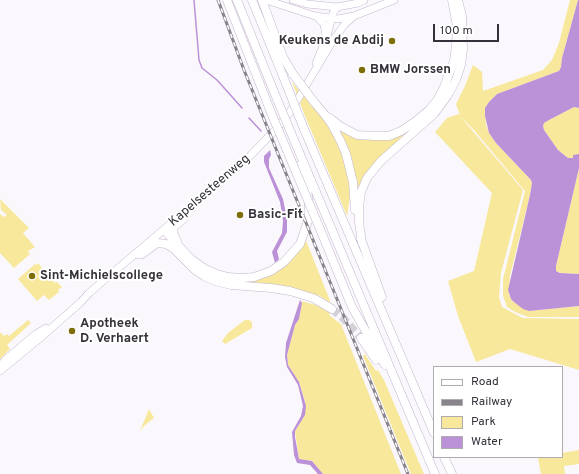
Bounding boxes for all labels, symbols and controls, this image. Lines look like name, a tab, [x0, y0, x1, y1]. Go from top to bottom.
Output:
scale bar	[435, 16, 501, 42]
text: 100 m	[440, 23, 473, 39]
place label: Keukens de Abdij	[279, 33, 384, 49]
marker: Keukens de Abdij	[387, 36, 397, 46]
place label: BMW Jorssen	[370, 62, 451, 78]
marker: BMW Jorssen	[357, 65, 367, 75]
street label: Kapelsesteenweg	[166, 152, 254, 230]
place label: Basic-Fit	[248, 207, 303, 223]
marker: Basic-Fit	[235, 210, 245, 220]
place label: Sint-Michielscollege	[40, 268, 163, 284]
marker: Sint-Michielscollege	[27, 271, 37, 281]
place label: Apotheek D. Verhaert	[80, 316, 149, 347]
marker: Apotheek D. Verhaert	[67, 326, 77, 336]
legend	[433, 366, 563, 458]
text: Road	[471, 374, 499, 390]
text: Railway	[471, 394, 512, 410]
text: Park	[471, 414, 496, 430]
text: Water	[471, 434, 503, 450]

